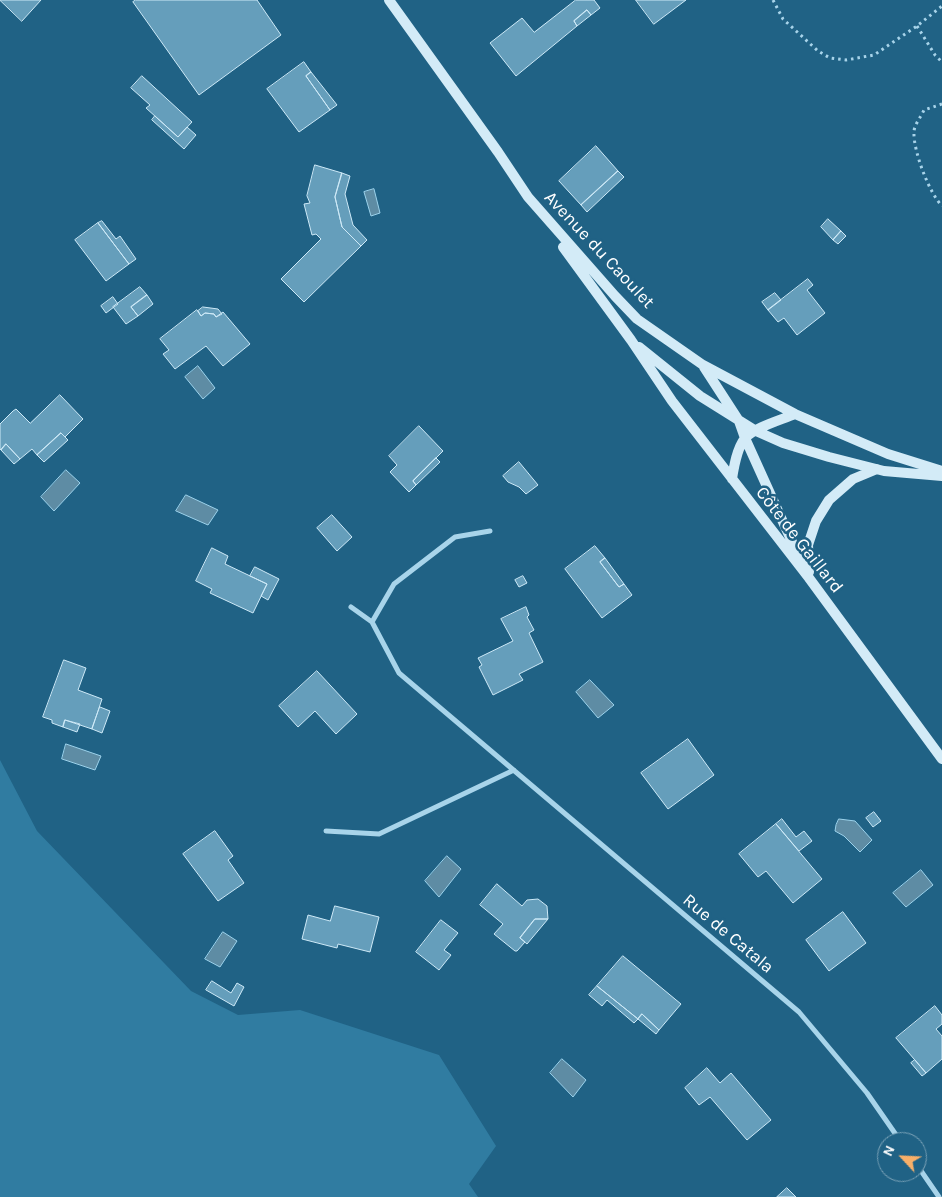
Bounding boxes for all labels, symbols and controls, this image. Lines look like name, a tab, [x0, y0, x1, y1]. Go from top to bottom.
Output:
street label: Avenue du Caoulet	[539, 187, 659, 313]
street label: Côte de Gaillard	[751, 482, 847, 598]
street label: Rue de Catala	[678, 890, 778, 978]
north arrow	[877, 1132, 927, 1182]
text: N	[879, 1143, 899, 1159]

